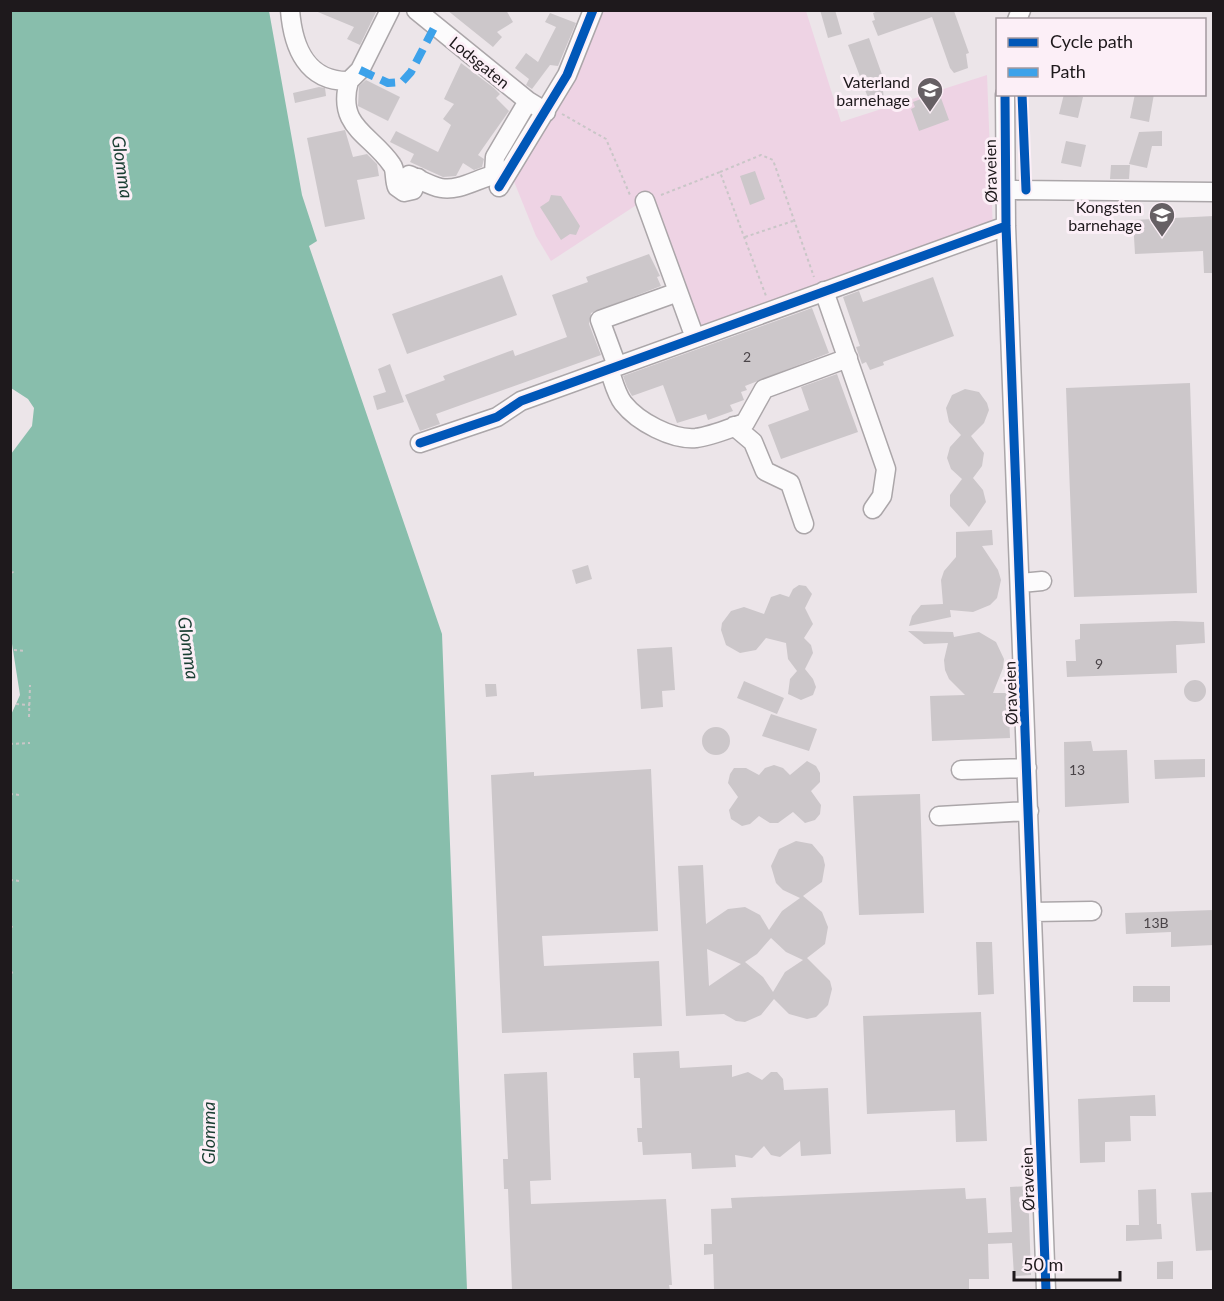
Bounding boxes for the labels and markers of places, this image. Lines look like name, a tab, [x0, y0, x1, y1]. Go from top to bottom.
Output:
place label: Vaterland barnehage	[836, 72, 910, 109]
school or university icon: Vaterland barnehage	[915, 75, 945, 113]
place label: Kongsten barnehage	[1068, 197, 1142, 234]
school or university icon: Kongsten barnehage	[1147, 200, 1177, 238]

